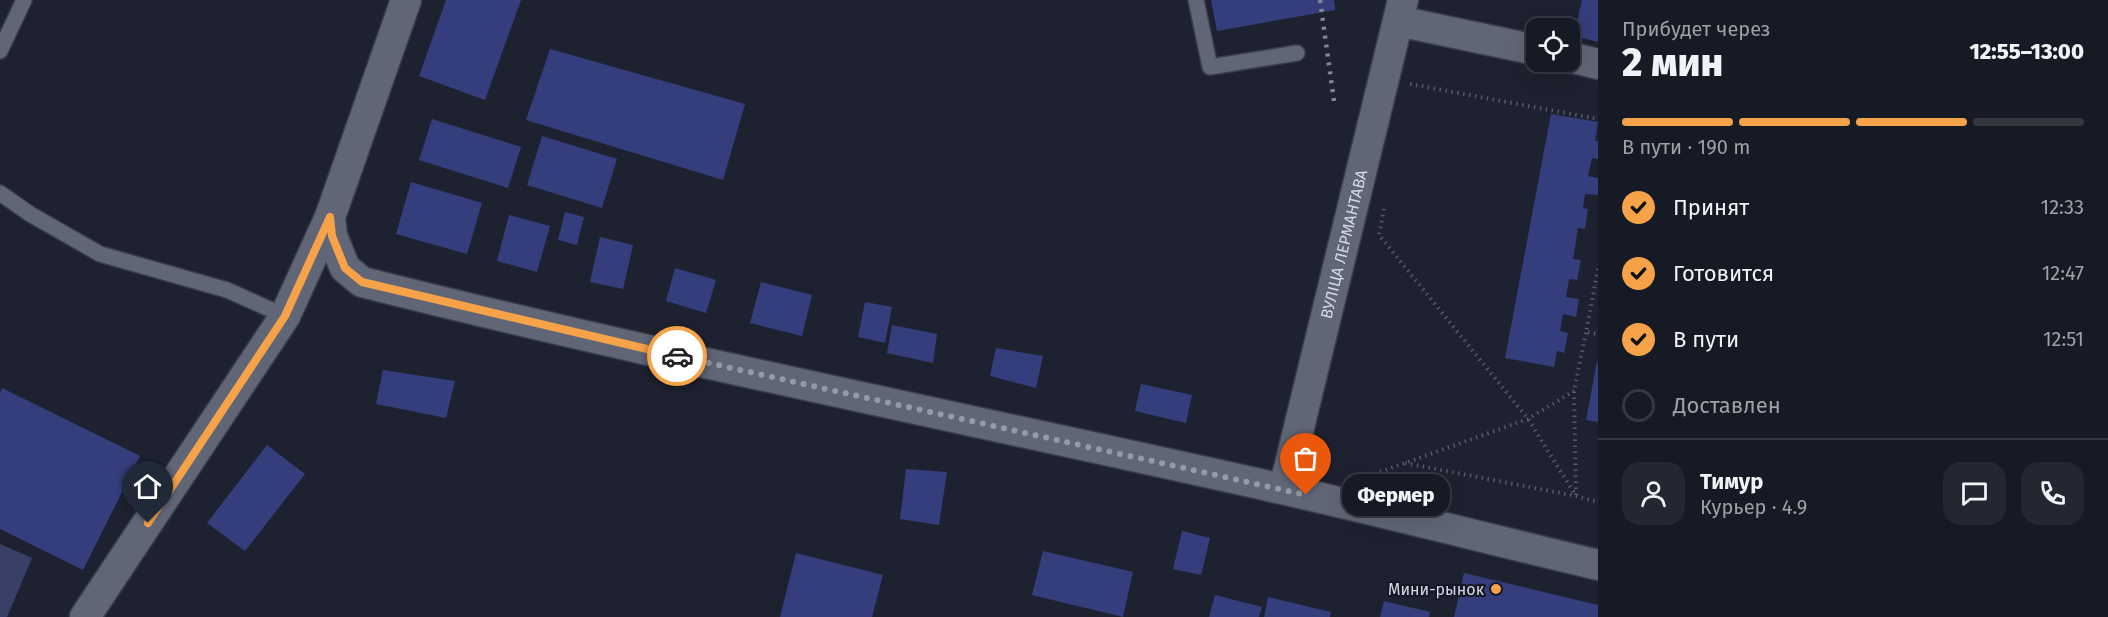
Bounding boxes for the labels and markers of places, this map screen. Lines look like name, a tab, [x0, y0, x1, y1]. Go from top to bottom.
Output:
pin	[1280, 433, 1331, 495]
pin	[122, 461, 173, 523]
callout: Фермер	[1342, 474, 1450, 516]
place label: Мини-рынок	[1388, 580, 1485, 599]
marker: Мини-рынок	[1489, 582, 1503, 596]

